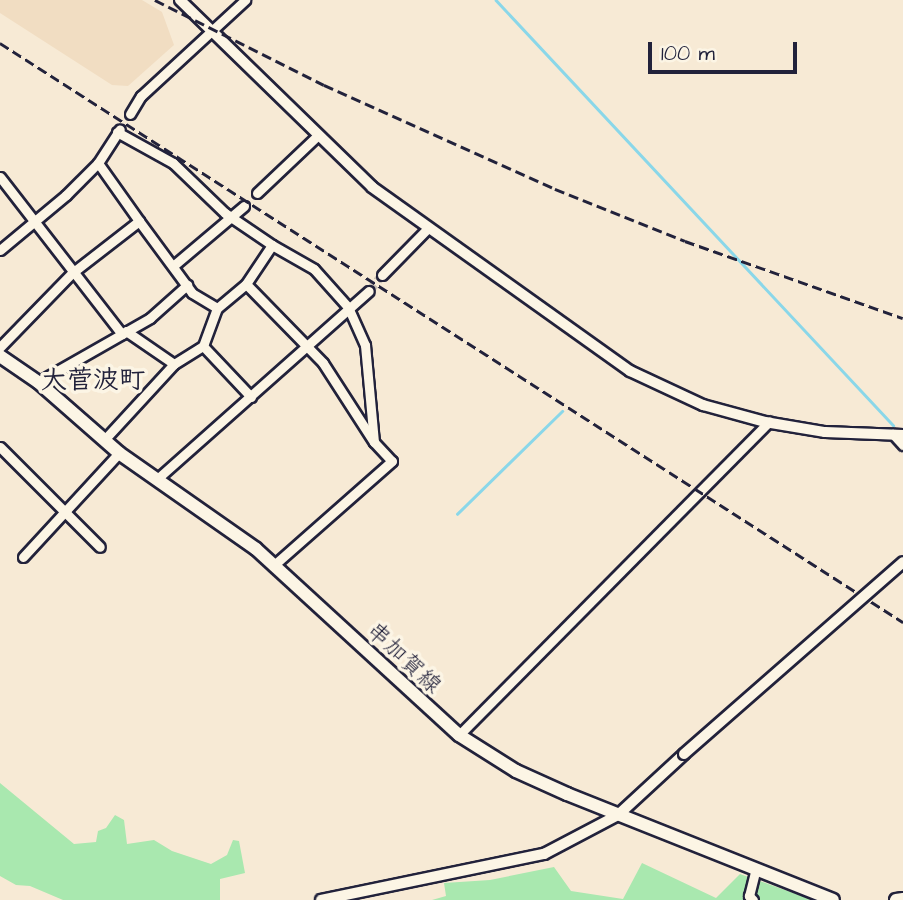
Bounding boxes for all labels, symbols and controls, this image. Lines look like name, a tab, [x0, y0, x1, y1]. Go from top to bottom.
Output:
scale bar	[651, 28, 800, 72]
text: 100 m	[661, 39, 715, 68]
district label: 大菅波町	[41, 365, 145, 397]
street label: 串加賀線	[361, 617, 447, 699]

